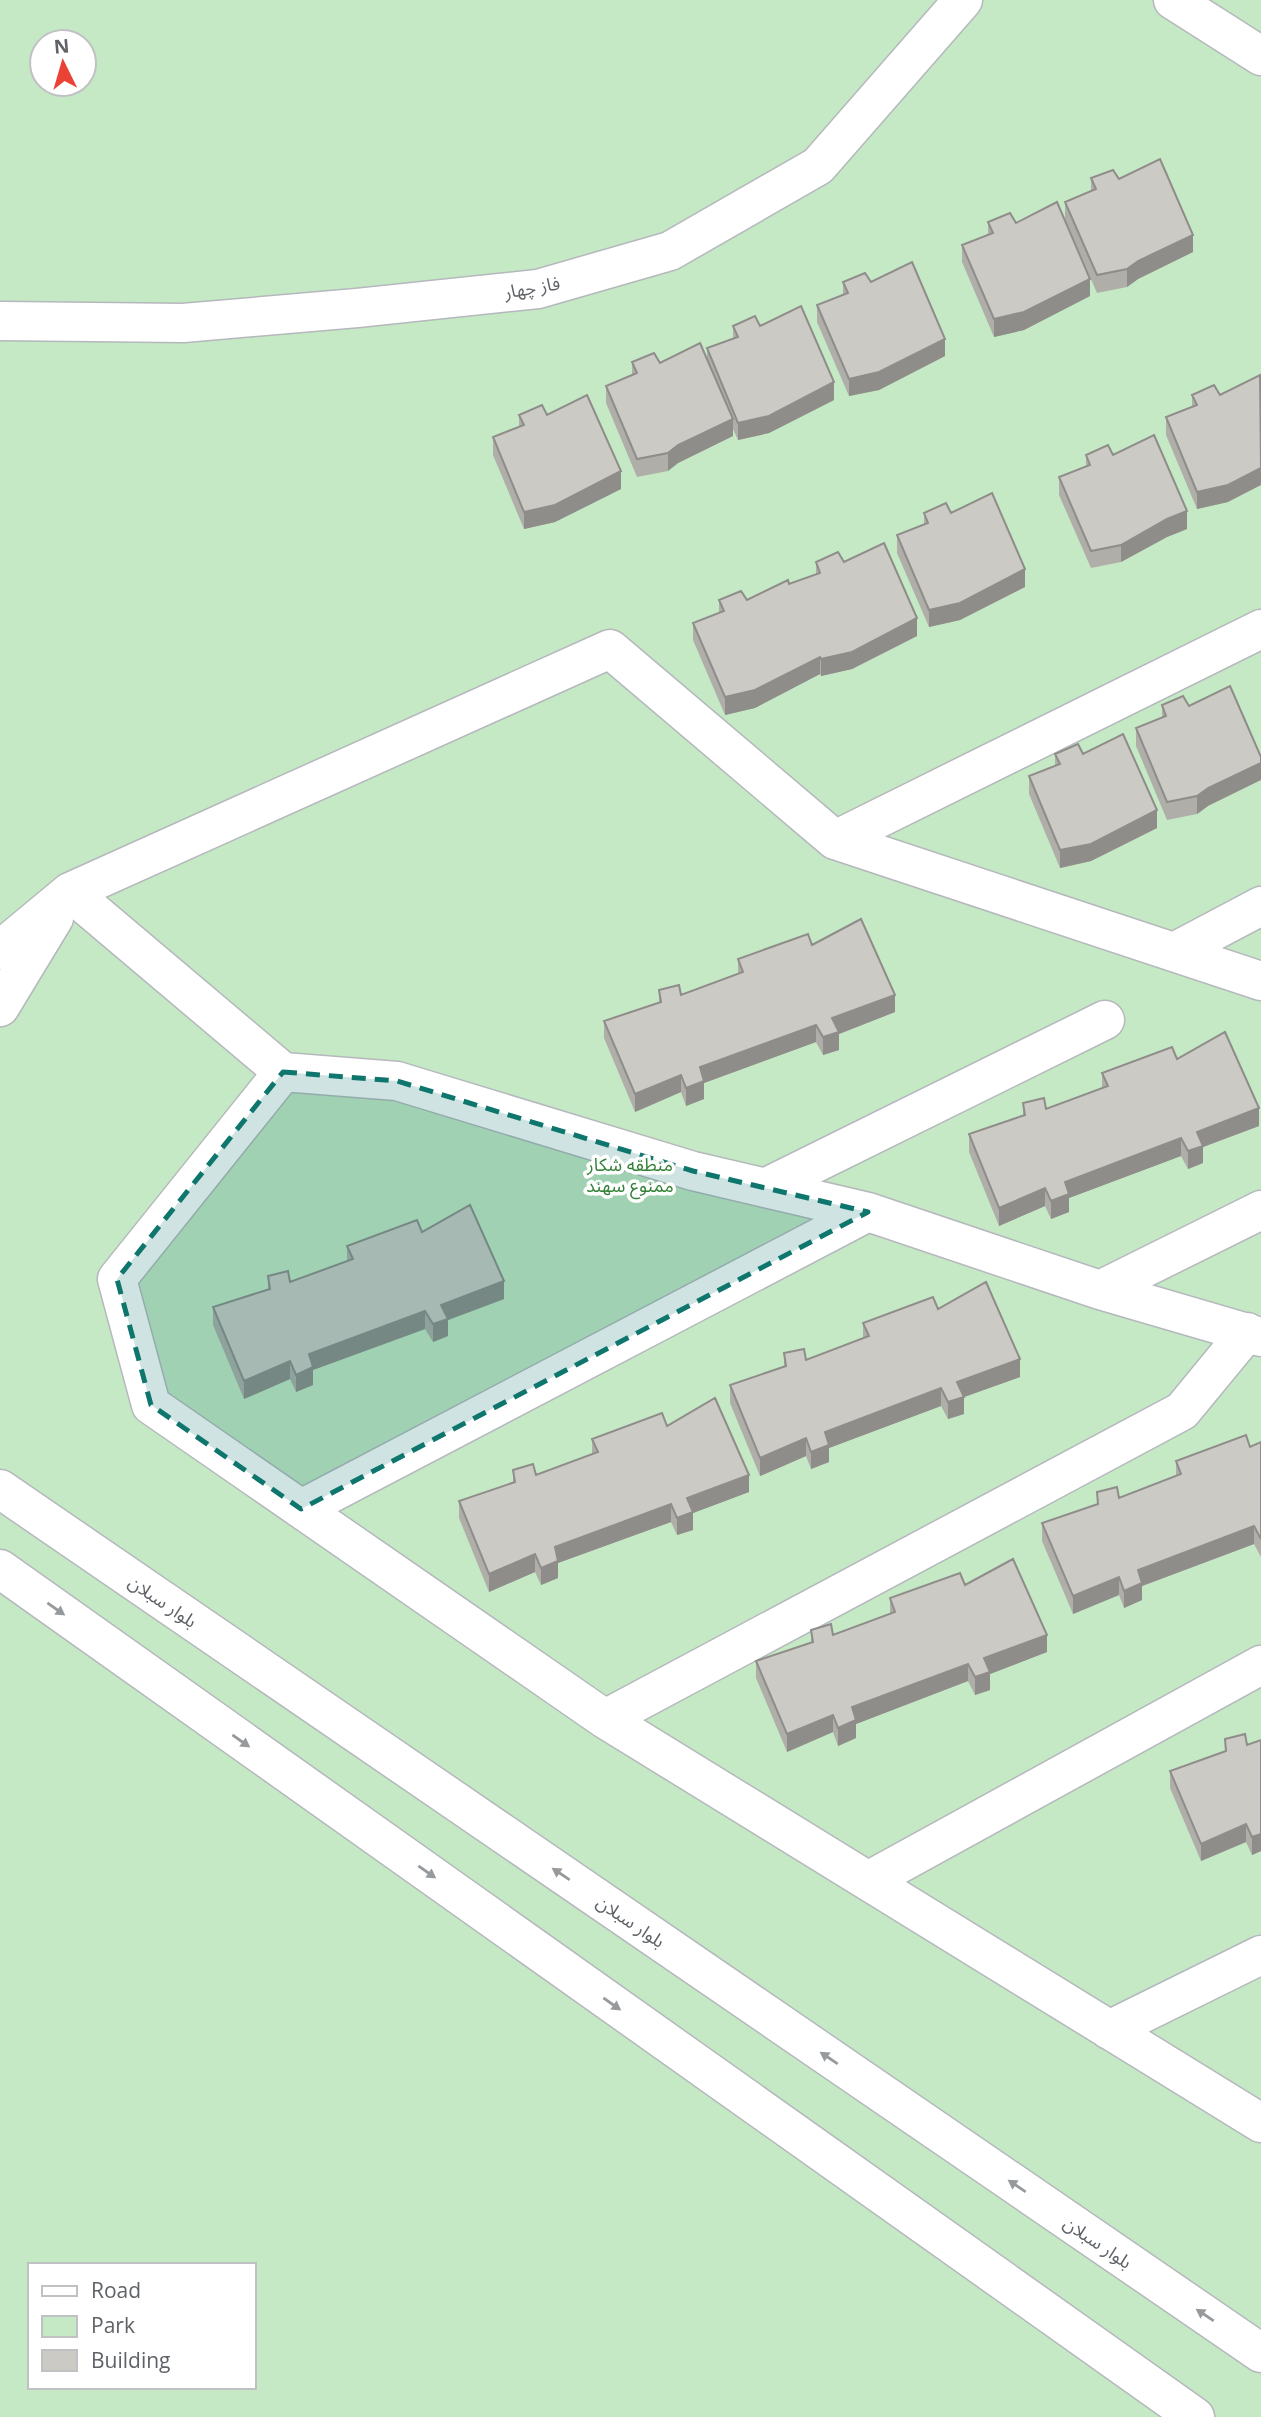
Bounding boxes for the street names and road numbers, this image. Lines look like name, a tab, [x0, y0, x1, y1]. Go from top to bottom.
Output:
street label: فاز چهار	[501, 270, 562, 304]
street label: بلوار سبلان	[124, 1569, 202, 1633]
street label: بلوار سبلان	[592, 1889, 670, 1953]
street label: بلوار سبلان	[1059, 2210, 1137, 2274]

